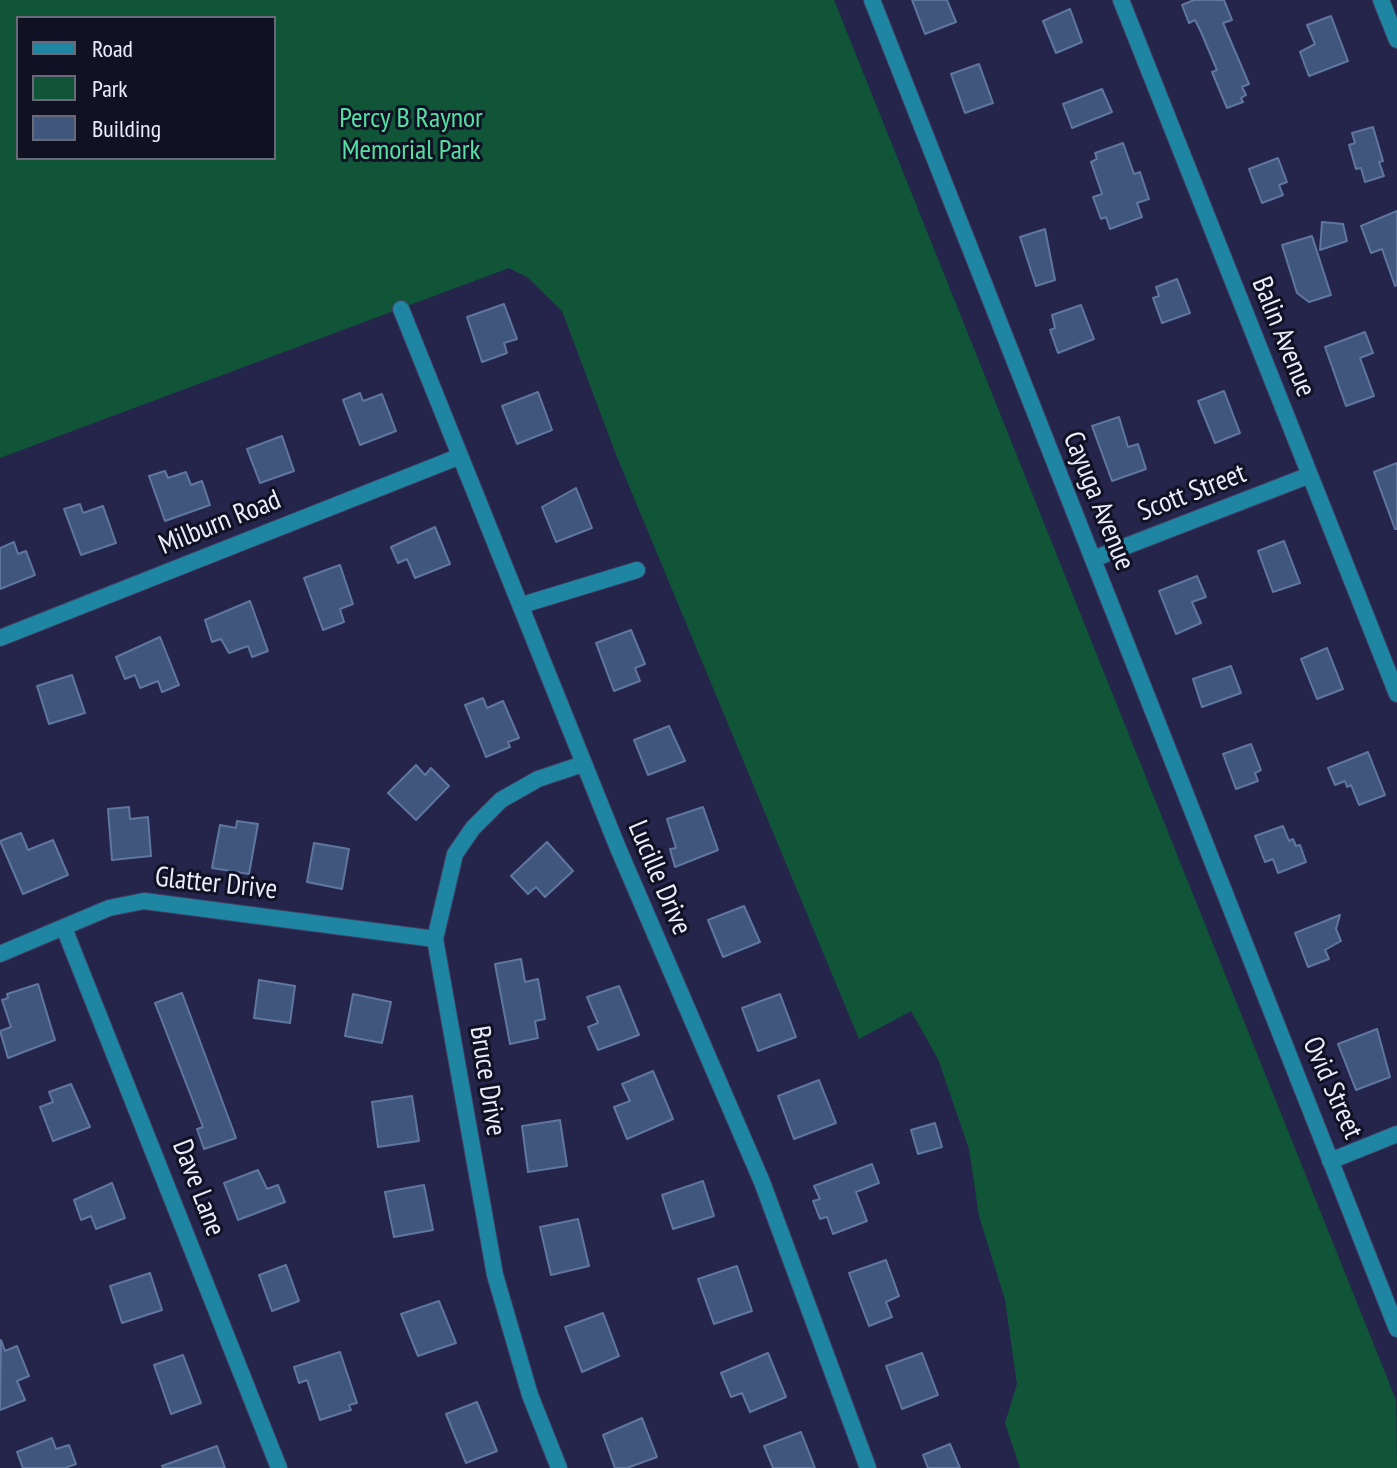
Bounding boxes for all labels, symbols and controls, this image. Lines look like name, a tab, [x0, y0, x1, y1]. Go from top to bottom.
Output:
legend	[16, 16, 276, 160]
text: Road	[92, 33, 133, 64]
text: Park	[92, 73, 128, 104]
park label: Percy B Raynor Memorial Park	[339, 102, 483, 168]
text: Building	[92, 113, 161, 144]
street label: Balin Avenue	[1244, 272, 1322, 402]
street label: Cayuga Avenue	[1055, 427, 1141, 575]
street label: Scott Street	[1133, 457, 1251, 529]
street label: Milburn Road	[154, 483, 286, 563]
street label: Lucille Drive	[620, 816, 698, 940]
street label: Glatter Drive	[153, 861, 279, 907]
street label: Bruce Drive	[462, 1024, 512, 1138]
street label: Ovid Street	[1295, 1032, 1369, 1144]
street label: Dave Lane	[164, 1135, 232, 1241]

